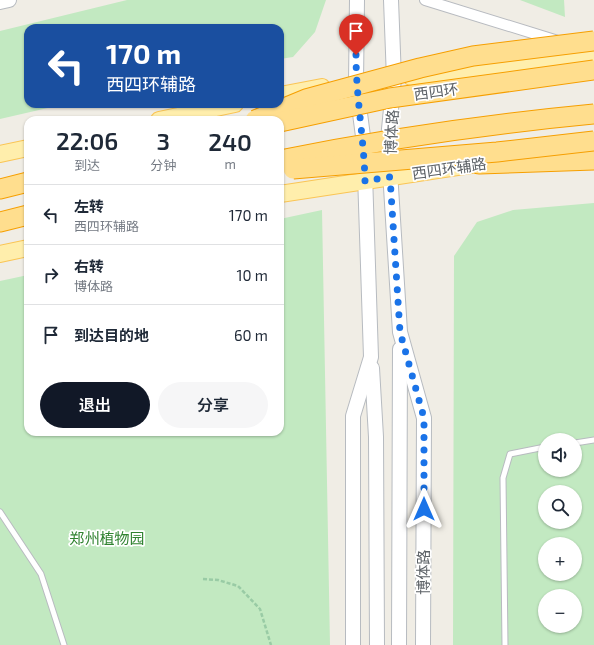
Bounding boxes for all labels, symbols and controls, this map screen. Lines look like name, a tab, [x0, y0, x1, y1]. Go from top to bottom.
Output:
pin	[339, 14, 373, 55]
icon: arrive	[345, 20, 367, 42]
text: 170 m	[106, 36, 181, 70]
icon: left	[40, 40, 92, 92]
text: 西四环辅路	[106, 73, 196, 95]
street label: 西四环	[412, 79, 460, 103]
street label: 博体路	[381, 109, 401, 155]
text: 22:06	[56, 126, 118, 155]
text: 3	[157, 126, 170, 155]
text: 240	[208, 127, 252, 156]
street label: 西四环辅路	[411, 154, 487, 182]
text: m	[224, 156, 236, 172]
text: 到达	[74, 157, 100, 173]
text: 分钟	[150, 157, 176, 173]
text: 左转	[74, 197, 104, 215]
icon: left	[40, 204, 62, 226]
text: 170 m	[229, 206, 268, 224]
text: 西四环辅路	[74, 218, 139, 234]
text: 右转	[74, 257, 104, 275]
icon: right	[40, 264, 62, 286]
text: 10 m	[236, 266, 268, 284]
text: 博体路	[74, 278, 113, 294]
icon: arrive	[40, 324, 62, 346]
text: 到达目的地	[74, 326, 149, 344]
text: 60 m	[234, 326, 268, 344]
button: 退出	[40, 382, 150, 428]
button: 分享	[158, 382, 268, 428]
map controls	[538, 433, 582, 633]
button: sound	[538, 433, 582, 477]
button: search	[538, 485, 582, 529]
position arrow	[403, 488, 445, 530]
park label: 郑州植物园	[69, 529, 145, 547]
button: +	[538, 537, 582, 581]
street label: 博体路	[414, 549, 432, 595]
button: −	[538, 589, 582, 633]

